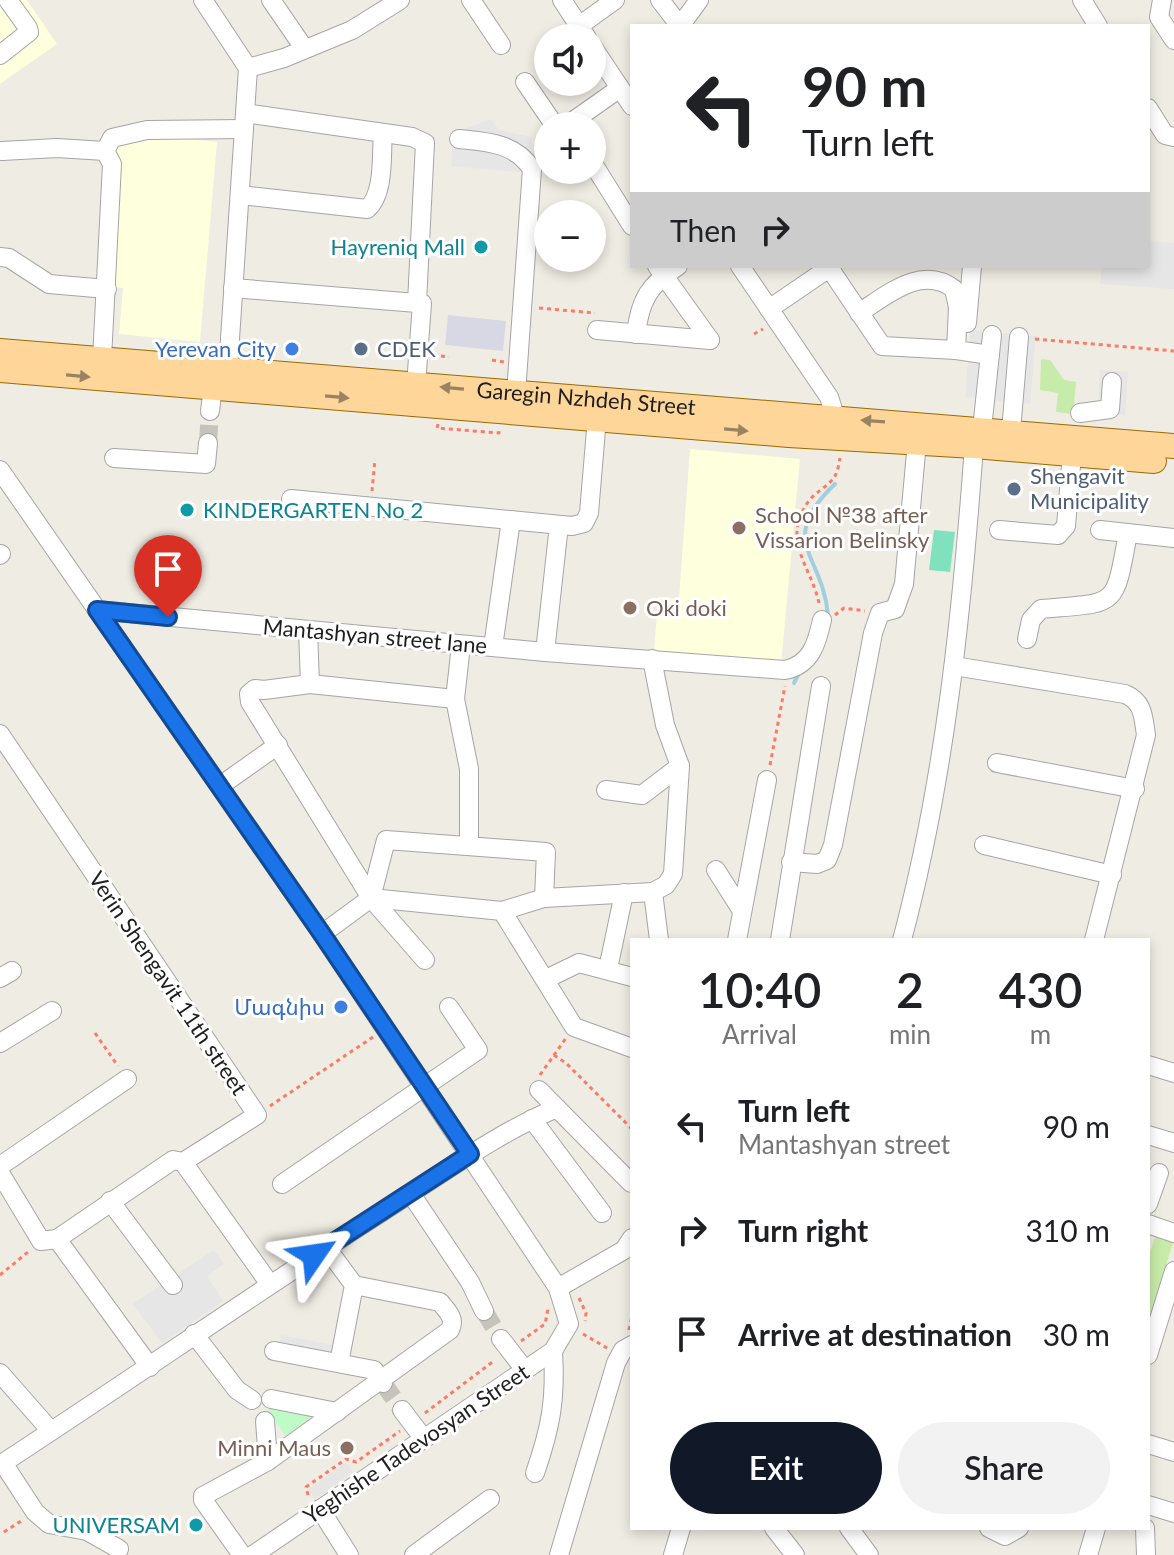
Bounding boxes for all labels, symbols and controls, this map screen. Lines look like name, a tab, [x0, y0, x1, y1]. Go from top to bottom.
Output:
map controls	[534, 24, 606, 272]
button: sound	[534, 24, 606, 96]
text: 90 m	[802, 52, 927, 119]
icon: left	[670, 56, 774, 160]
button: +	[534, 112, 606, 184]
text: Turn left	[802, 120, 934, 164]
button: −	[534, 200, 606, 272]
icon: right	[753, 208, 797, 252]
text: Then	[670, 212, 737, 248]
place label: Hayreniq Mall	[330, 233, 465, 260]
marker: Hayreniq Mall	[472, 238, 490, 256]
place label: Yerevan City	[155, 335, 277, 362]
place label: CDEK	[377, 335, 436, 362]
marker: Yerevan City	[283, 340, 301, 358]
marker: CDEK	[352, 340, 370, 358]
one-way arrow	[66, 370, 91, 383]
street label: Garegin Nzhdeh Street	[476, 376, 697, 420]
one-way arrow	[439, 381, 464, 394]
one-way arrow	[325, 391, 350, 404]
one-way arrow	[860, 414, 885, 427]
one-way arrow	[723, 424, 748, 437]
place label: Shengavit Municipality	[1030, 462, 1149, 514]
marker: Shengavit Municipality	[1005, 480, 1023, 498]
place label: KINDERGARTEN No 2	[203, 496, 423, 523]
marker: KINDERGARTEN No 2	[178, 501, 196, 519]
place label: School №38 after Vissarion Belinsky	[755, 501, 930, 553]
marker: School №38 after Vissarion Belinsky	[730, 519, 748, 537]
pin	[134, 535, 202, 617]
icon: arrive	[146, 547, 190, 591]
place label: Oki doki	[646, 594, 727, 621]
marker: Oki doki	[621, 599, 639, 617]
street label: Mantashyan street lane	[262, 612, 488, 659]
street label: Verin Shengavit 11th street	[84, 866, 253, 1100]
text: 10:40	[698, 961, 821, 1018]
text: 2	[896, 961, 924, 1018]
text: 430	[999, 961, 1082, 1018]
place label: Մագնիս	[234, 993, 325, 1020]
marker: Մագնիս	[332, 998, 350, 1016]
text: Arrival	[722, 1018, 797, 1050]
text: min	[889, 1018, 931, 1050]
text: m	[1030, 1018, 1051, 1050]
text: Turn left	[738, 1092, 850, 1128]
icon: left	[670, 1104, 714, 1148]
text: 90 m	[1043, 1108, 1110, 1144]
text: Mantashyan street	[738, 1128, 950, 1160]
icon: right	[670, 1208, 714, 1252]
text: Turn right	[738, 1212, 868, 1248]
text: 310 m	[1025, 1212, 1110, 1248]
position arrow	[272, 1213, 356, 1297]
icon: arrive	[670, 1312, 714, 1356]
text: Arrive at destination	[738, 1316, 1012, 1352]
text: 30 m	[1043, 1316, 1110, 1352]
street label: Yeghishe Tadevosyan Street	[298, 1358, 534, 1529]
button: Exit	[670, 1422, 882, 1514]
button: Share	[898, 1422, 1110, 1514]
place label: Minni Maus	[217, 1434, 331, 1461]
marker: Minni Maus	[338, 1439, 356, 1457]
place label: UNIVERSAM	[53, 1511, 180, 1538]
marker: UNIVERSAM	[187, 1516, 205, 1534]

